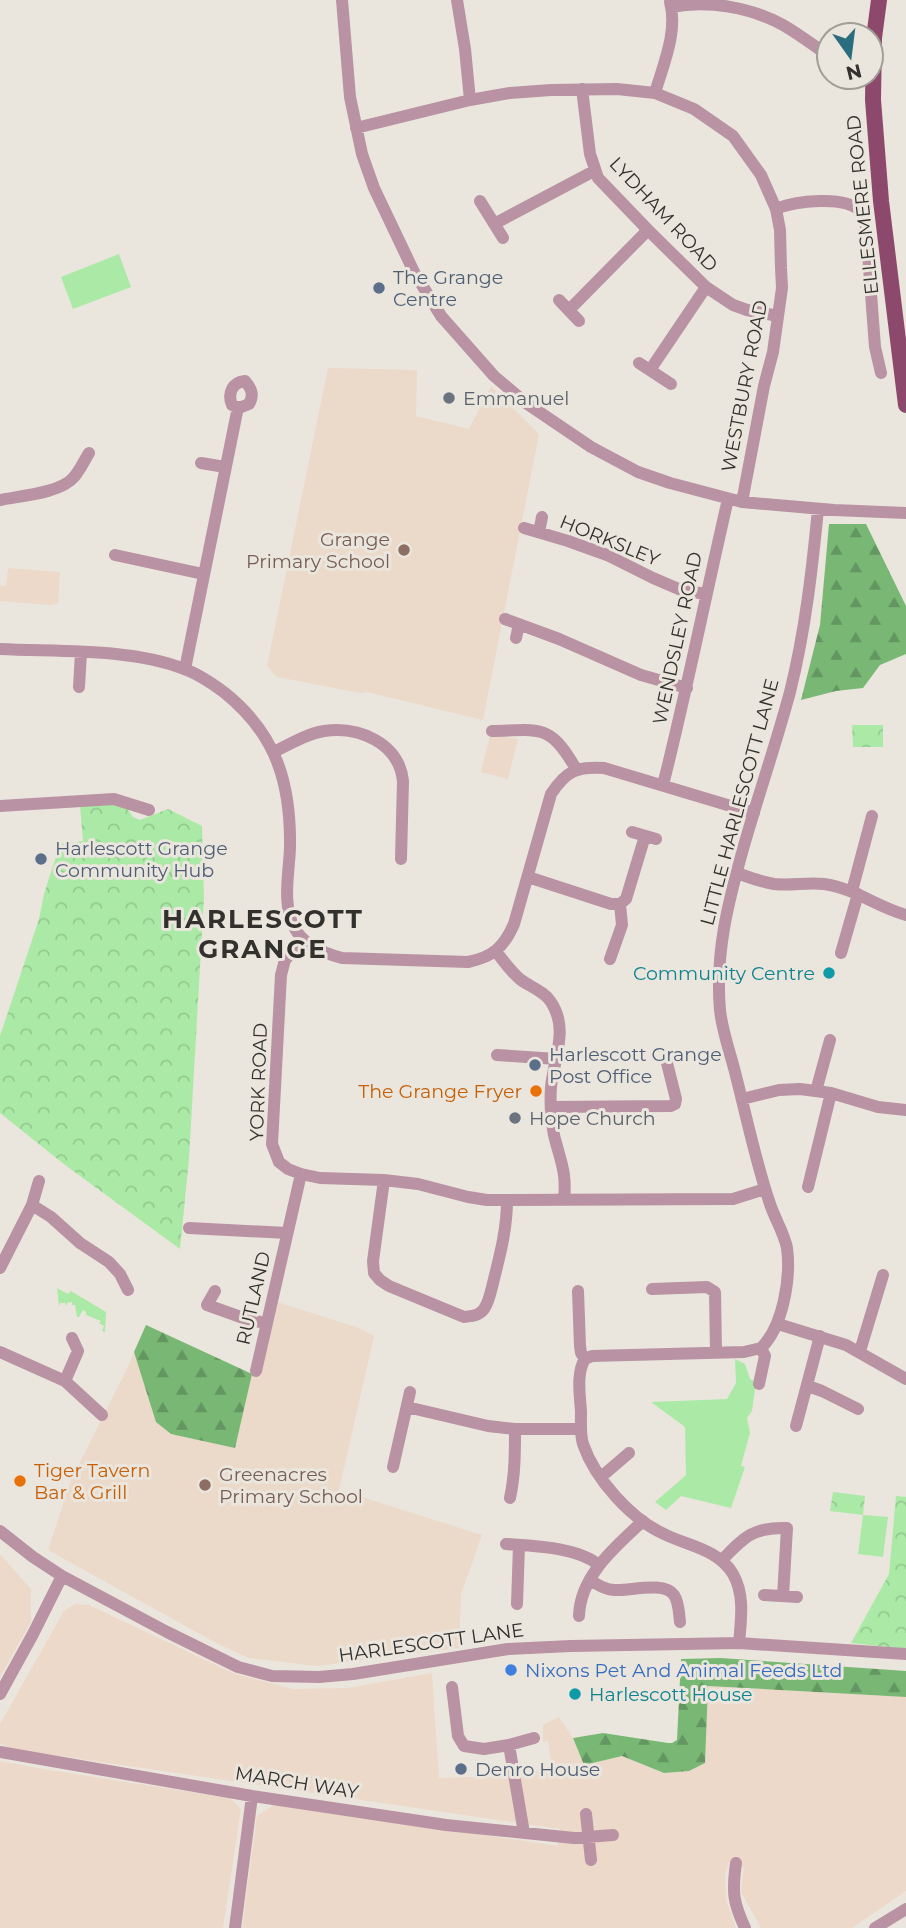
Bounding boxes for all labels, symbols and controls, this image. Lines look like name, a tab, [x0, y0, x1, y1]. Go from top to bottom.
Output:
north arrow	[815, 21, 885, 91]
text: N	[844, 59, 864, 85]
street label: ELLESMERE ROAD	[842, 114, 883, 296]
street label: LYDHAM ROAD	[605, 152, 723, 276]
place label: The Grange Centre	[393, 266, 503, 311]
marker: The Grange Centre	[371, 280, 387, 296]
street label: WESTBURY ROAD	[717, 298, 772, 474]
place label: Emmanuel	[463, 387, 569, 410]
marker: Emmanuel	[441, 390, 457, 406]
street label: HORKSLEY	[556, 510, 664, 571]
place label: Grange Primary School	[246, 528, 390, 573]
marker: Grange Primary School	[396, 542, 412, 558]
street label: WENDSLEY ROAD	[648, 550, 707, 727]
street label: LITTLE HARLESCOTT LANE	[695, 676, 784, 928]
place label: Harlescott Grange Community Hub	[55, 837, 228, 882]
marker: Harlescott Grange Community Hub	[33, 851, 49, 867]
district label: HARLESCOTT GRANGE	[162, 903, 364, 965]
place label: Community Centre	[633, 962, 815, 985]
marker: Community Centre	[821, 965, 837, 981]
street label: YORK ROAD	[245, 1022, 272, 1142]
place label: Harlescott Grange Post Office	[549, 1043, 722, 1088]
marker: Harlescott Grange Post Office	[527, 1057, 543, 1073]
place label: The Grange Fryer	[358, 1080, 522, 1103]
marker: The Grange Fryer	[528, 1083, 544, 1099]
place label: Hope Church	[529, 1107, 656, 1130]
marker: Hope Church	[507, 1110, 523, 1126]
street label: RUTLAND	[232, 1249, 275, 1347]
place label: Tiger Tavern Bar & Grill	[34, 1459, 150, 1504]
place label: Greenacres Primary School	[219, 1463, 363, 1508]
marker: Tiger Tavern Bar & Grill	[12, 1473, 28, 1489]
marker: Greenacres Primary School	[197, 1477, 213, 1493]
street label: HARLESCOTT LANE	[337, 1618, 525, 1667]
place label: Nixons Pet And Animal Feeds Ltd	[525, 1659, 842, 1682]
marker: Nixons Pet And Animal Feeds Ltd	[503, 1662, 519, 1678]
place label: Harlescott House	[589, 1683, 752, 1706]
marker: Harlescott House	[567, 1686, 583, 1702]
place label: Denro House	[475, 1758, 600, 1781]
street label: MARCH WAY	[234, 1761, 361, 1804]
marker: Denro House	[453, 1761, 469, 1777]

